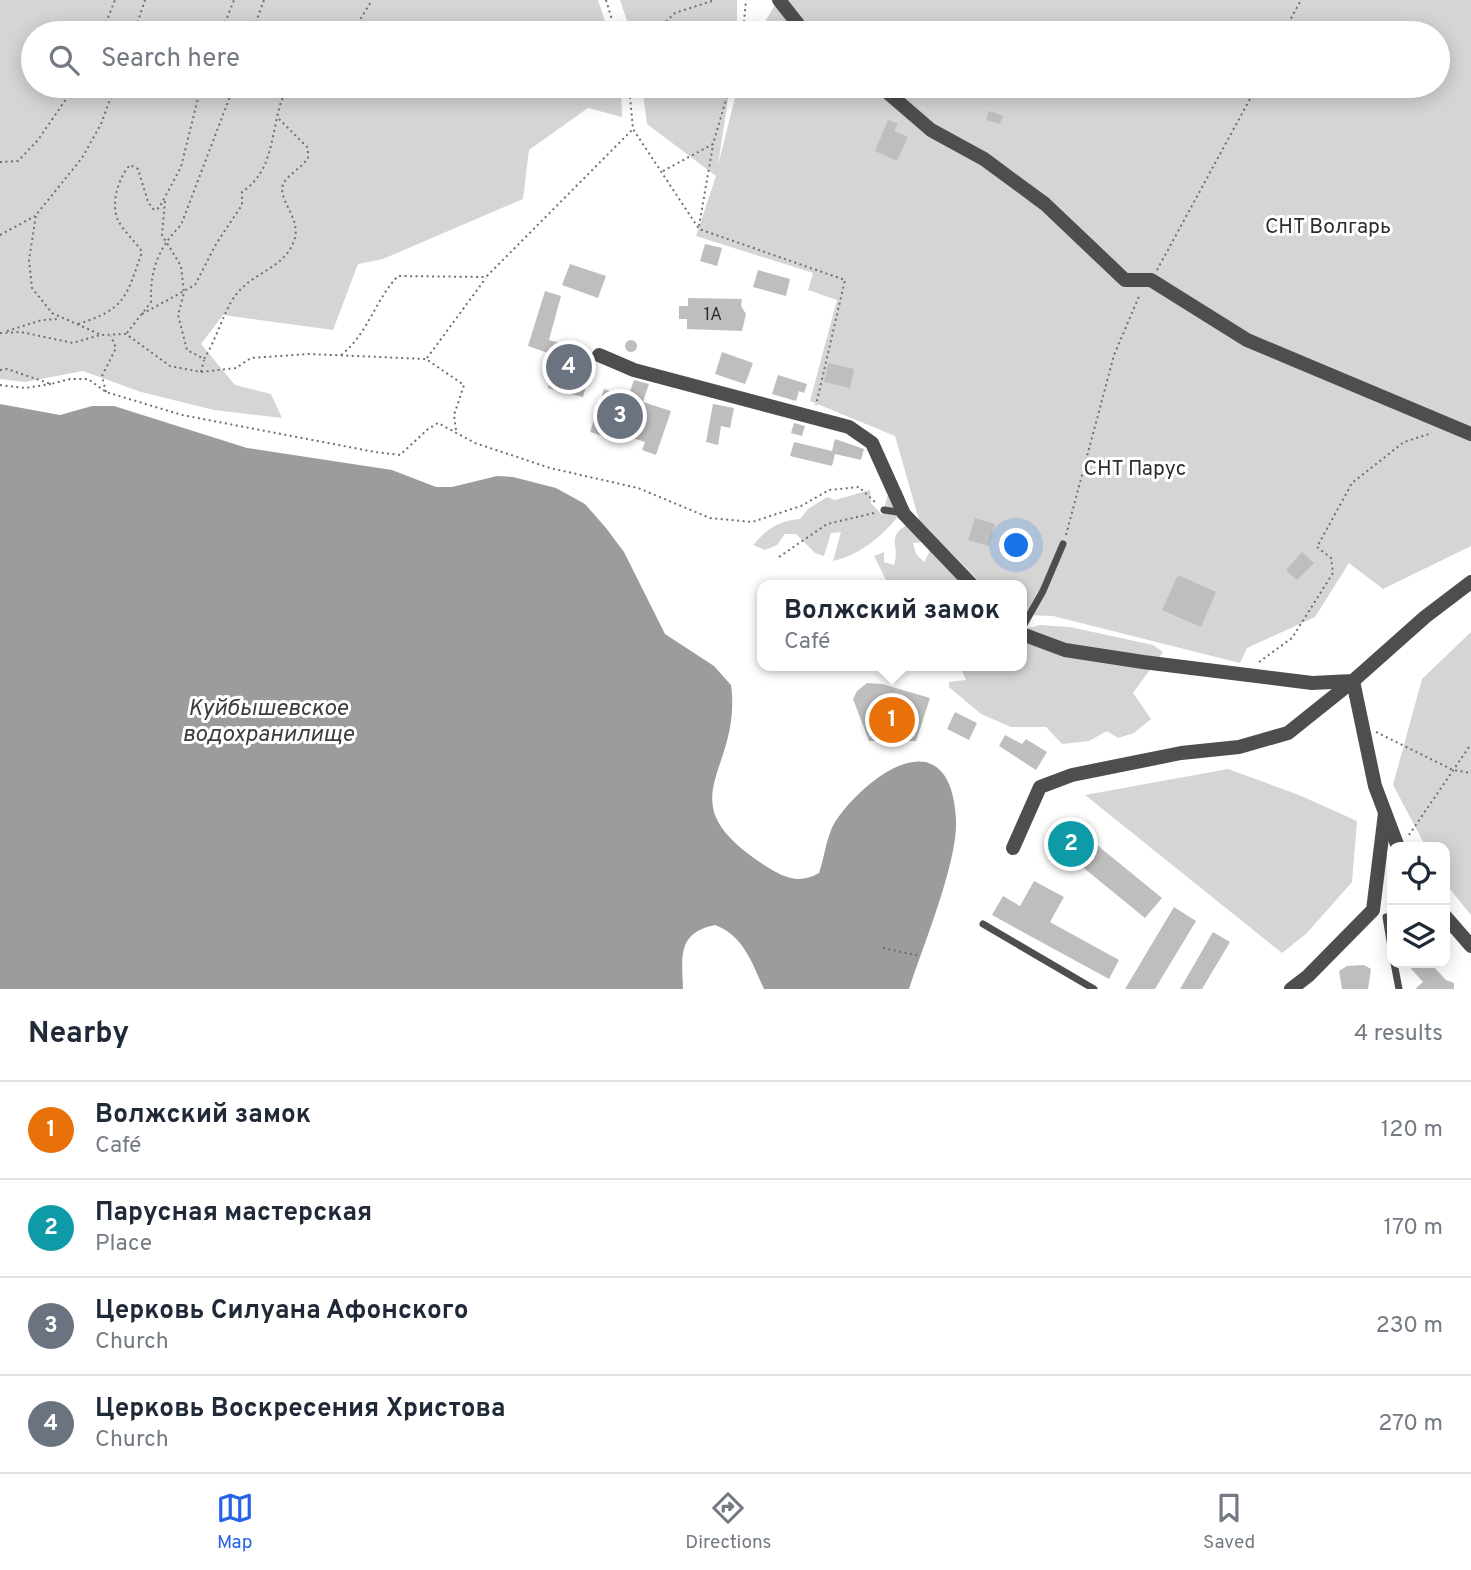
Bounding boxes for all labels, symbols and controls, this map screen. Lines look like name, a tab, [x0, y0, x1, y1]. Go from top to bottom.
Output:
search box	[21, 21, 1450, 98]
icon: search	[45, 41, 83, 79]
text: Search here	[101, 43, 240, 76]
park label: СНТ Волгарь	[1265, 214, 1391, 241]
house number: 1А	[704, 304, 722, 327]
pin: 4	[546, 341, 592, 393]
pin: 3	[597, 390, 643, 442]
park label: СНТ Парус	[1084, 456, 1186, 483]
your location	[999, 528, 1033, 562]
popup	[757, 580, 1027, 671]
text: Волжский замок	[784, 595, 1000, 628]
text: Café	[784, 628, 830, 657]
pin: 1	[869, 694, 915, 746]
water label: Куйбышевское водохранилище	[182, 695, 355, 750]
pin: 2	[1048, 818, 1094, 870]
map controls	[1387, 842, 1450, 968]
button: locate	[1387, 842, 1450, 905]
button: layers	[1387, 905, 1450, 968]
text: Nearby	[28, 1016, 129, 1053]
text: 4 results	[1354, 1020, 1443, 1049]
text: Волжский замок	[95, 1099, 311, 1132]
text: 1	[46, 1116, 56, 1145]
text: 120 m	[1381, 1116, 1443, 1145]
text: Café	[95, 1132, 141, 1161]
text: Парусная мастерская	[95, 1197, 372, 1230]
text: 2	[44, 1214, 58, 1243]
text: 170 m	[1384, 1214, 1443, 1243]
text: Place	[95, 1230, 152, 1259]
text: Церковь Силуана Афонского	[95, 1295, 469, 1328]
text: 3	[44, 1312, 58, 1341]
text: 230 m	[1376, 1312, 1443, 1341]
text: Church	[95, 1328, 169, 1357]
text: Церковь Воскресения Христова	[95, 1393, 506, 1426]
text: 4	[44, 1410, 58, 1439]
text: 270 m	[1378, 1410, 1443, 1439]
text: Church	[95, 1426, 169, 1455]
tab: Map	[216, 1489, 254, 1555]
tab: Directions	[685, 1489, 772, 1555]
tab: Saved	[1203, 1489, 1255, 1555]

